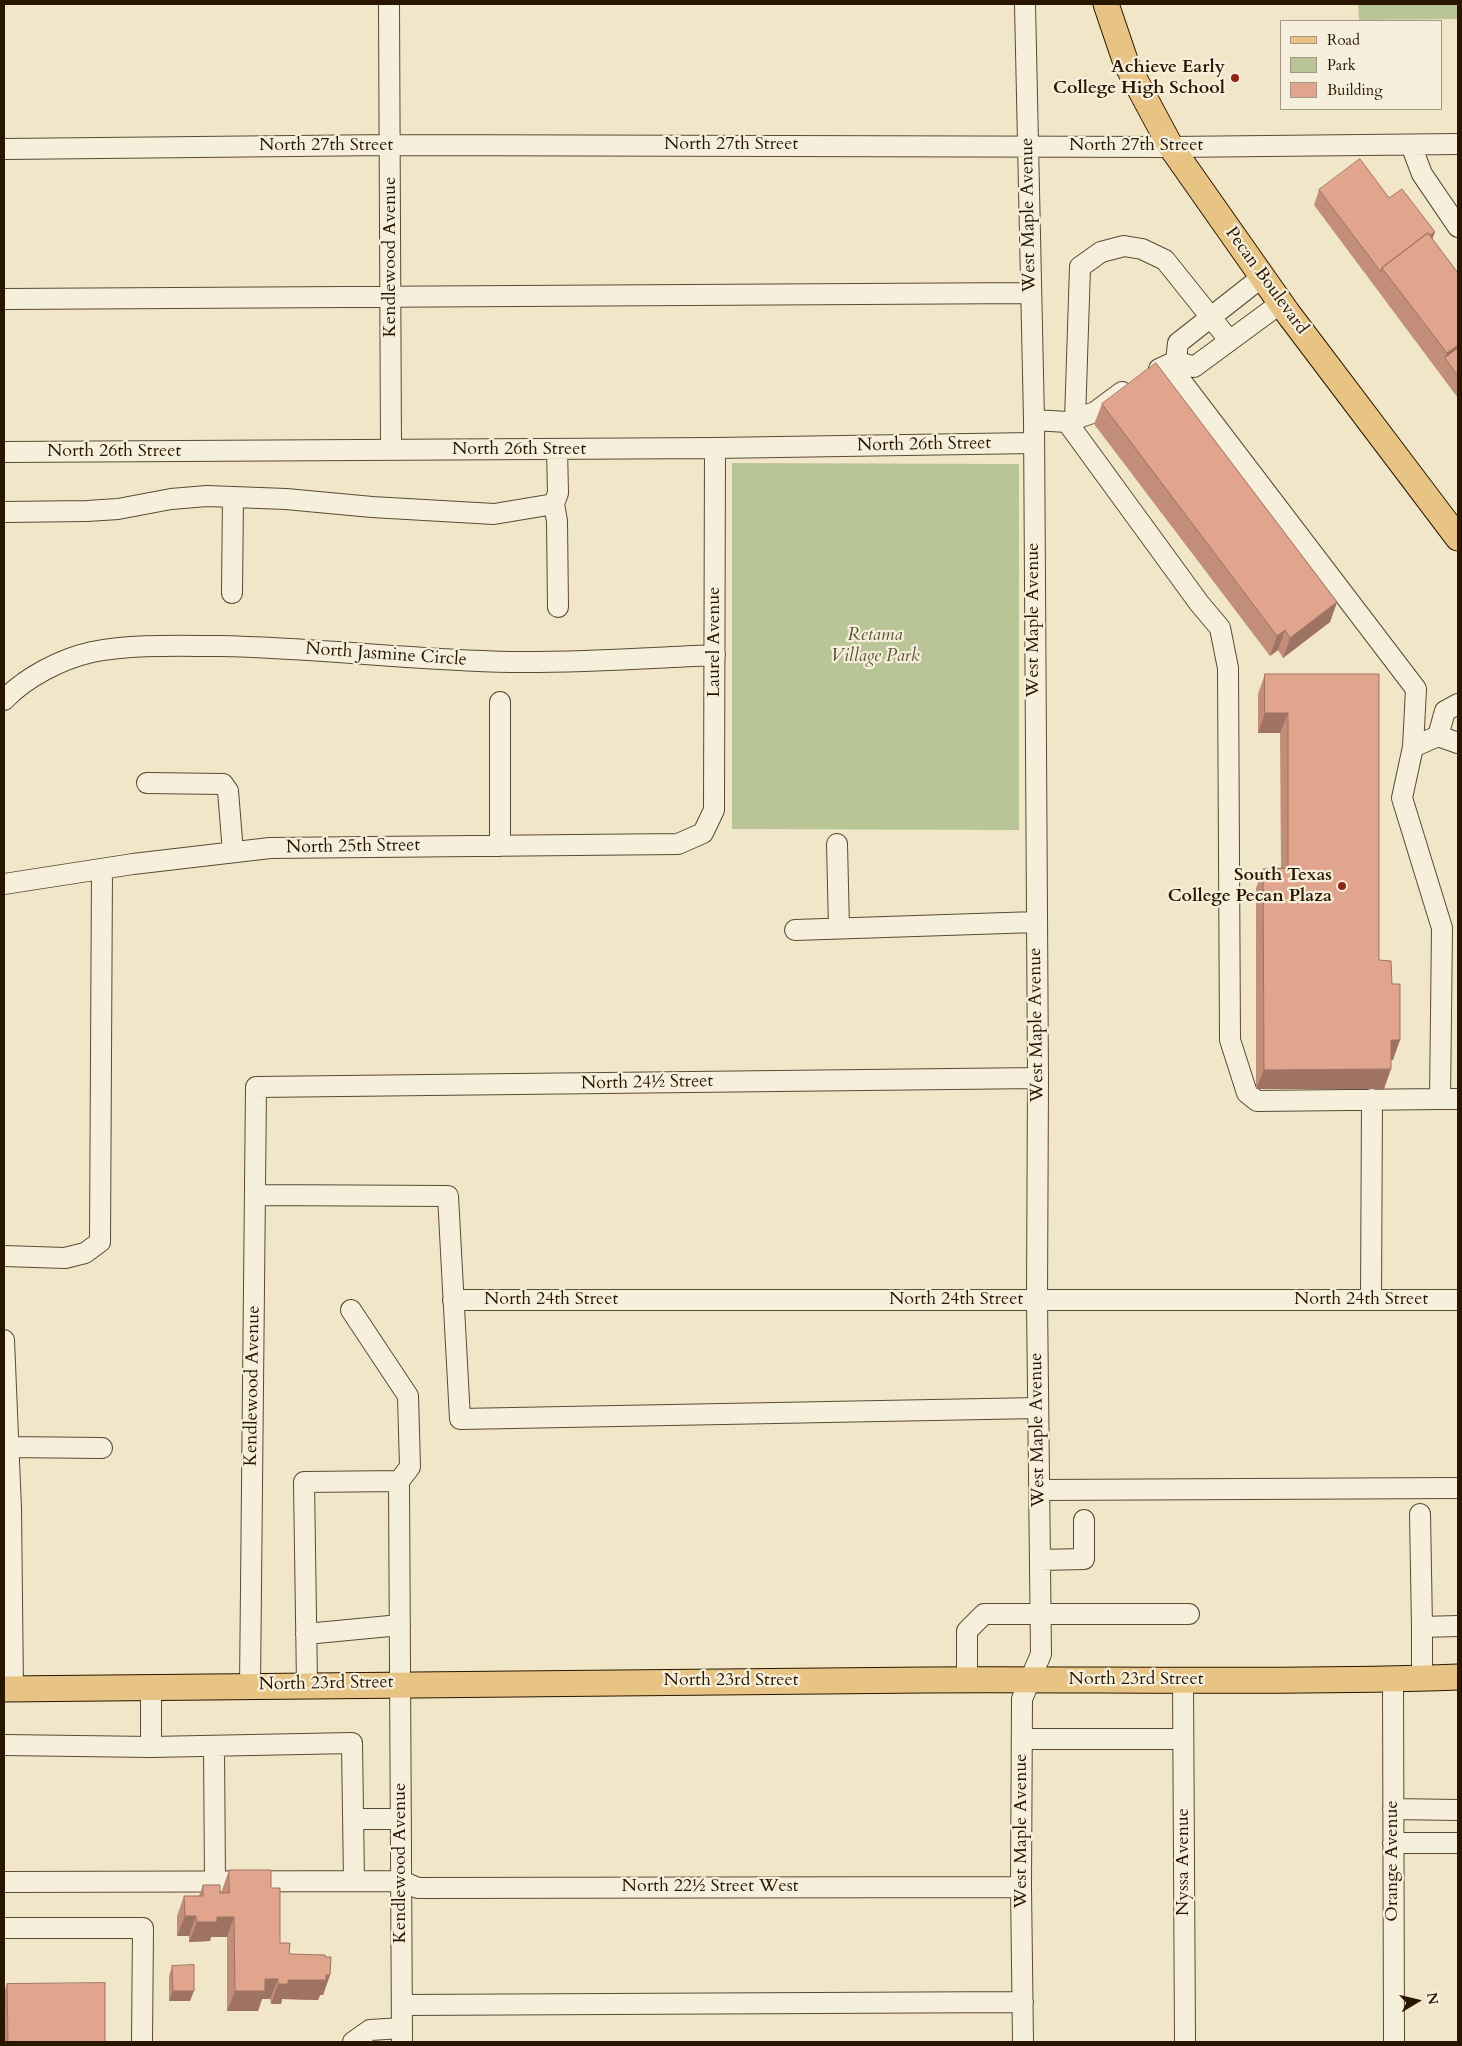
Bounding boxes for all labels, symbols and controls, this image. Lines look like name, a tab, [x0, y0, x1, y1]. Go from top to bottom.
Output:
legend	[1280, 20, 1442, 110]
text: Road	[1327, 30, 1360, 50]
text: Park	[1327, 55, 1356, 75]
place label: Achieve Early College High School	[1053, 57, 1225, 100]
marker: Achieve Early College High School	[1229, 72, 1241, 84]
text: Building	[1327, 80, 1383, 100]
street label: North 27th Street	[664, 134, 798, 156]
street label: North 27th Street	[259, 135, 393, 157]
street label: North 27th Street	[1069, 135, 1203, 157]
street label: West Maple Avenue	[1017, 137, 1041, 293]
street label: Kendlewood Avenue	[380, 177, 402, 337]
street label: Pecan Boulevard	[1220, 223, 1312, 339]
street label: North 26th Street	[857, 433, 991, 457]
street label: North 26th Street	[452, 439, 586, 461]
street label: North 26th Street	[47, 441, 181, 463]
street label: West Maple Avenue	[1023, 543, 1045, 697]
street label: Laurel Avenue	[704, 586, 726, 698]
park label: Retama Village Park	[830, 625, 920, 668]
street label: North Jasmine Circle	[305, 639, 467, 671]
street label: North 25th Street	[286, 835, 420, 859]
place label: South Texas College Pecan Plaza	[1168, 865, 1332, 908]
marker: South Texas College Pecan Plaza	[1336, 880, 1348, 892]
street label: West Maple Avenue	[1025, 947, 1049, 1103]
street label: North 24½ Street	[581, 1071, 713, 1095]
street label: North 24th Street	[484, 1289, 618, 1311]
street label: North 24th Street	[889, 1289, 1023, 1311]
street label: North 24th Street	[1294, 1289, 1428, 1311]
street label: Kendlewood Avenue	[241, 1305, 265, 1467]
street label: West Maple Avenue	[1026, 1352, 1050, 1508]
street label: North 23rd Street	[1069, 1669, 1203, 1691]
street label: North 23rd Street	[664, 1670, 798, 1692]
street label: North 23rd Street	[258, 1672, 394, 1696]
street label: West Maple Avenue	[1011, 1754, 1033, 1908]
street label: Kendlewood Avenue	[390, 1783, 412, 1943]
street label: Orange Avenue	[1382, 1800, 1404, 1922]
street label: Nyssa Avenue	[1173, 1808, 1195, 1916]
street label: North 22½ Street West	[622, 1876, 798, 1898]
north arrow	[1392, 1976, 1442, 2026]
text: N	[1422, 1991, 1443, 2006]

